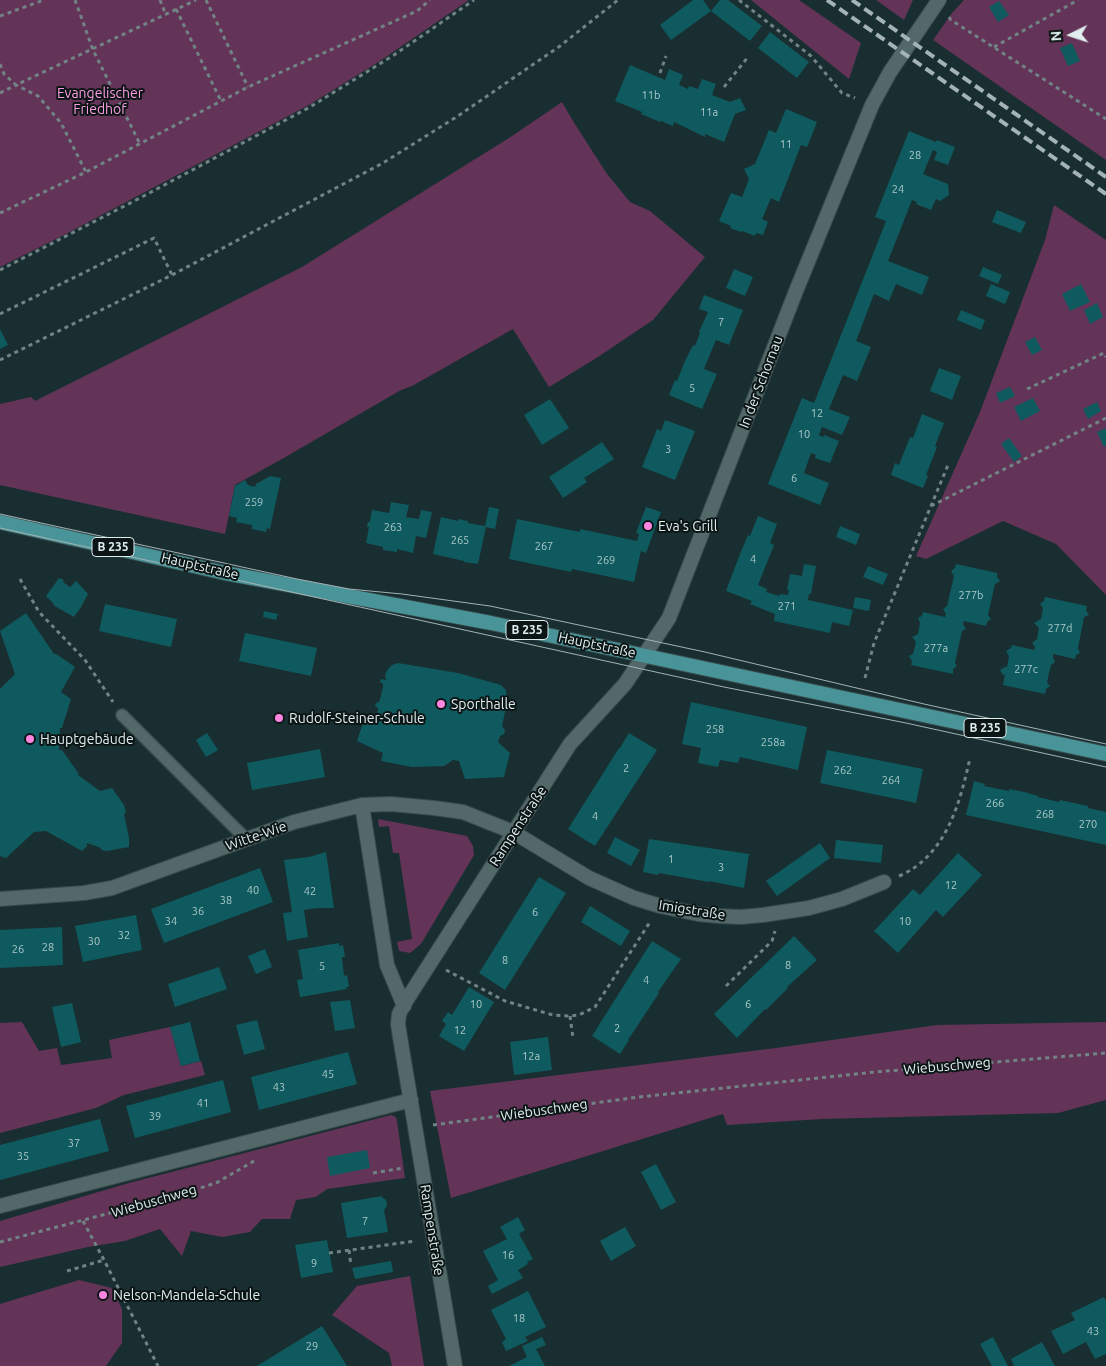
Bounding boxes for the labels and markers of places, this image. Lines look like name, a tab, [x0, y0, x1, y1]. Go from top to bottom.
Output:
place label: Eva's Grill	[658, 518, 717, 534]
marker: Eva's Grill	[642, 520, 654, 532]
place label: Sporthalle	[451, 696, 516, 712]
marker: Sporthalle	[435, 698, 447, 710]
place label: Rudolf-Steiner-Schule	[289, 710, 425, 726]
marker: Rudolf-Steiner-Schule	[273, 712, 285, 724]
place label: Hauptgebäude	[40, 731, 134, 747]
marker: Hauptgebäude	[24, 733, 36, 745]
place label: Nelson-Mandela-Schule	[113, 1287, 260, 1303]
marker: Nelson-Mandela-Schule	[97, 1289, 109, 1301]

